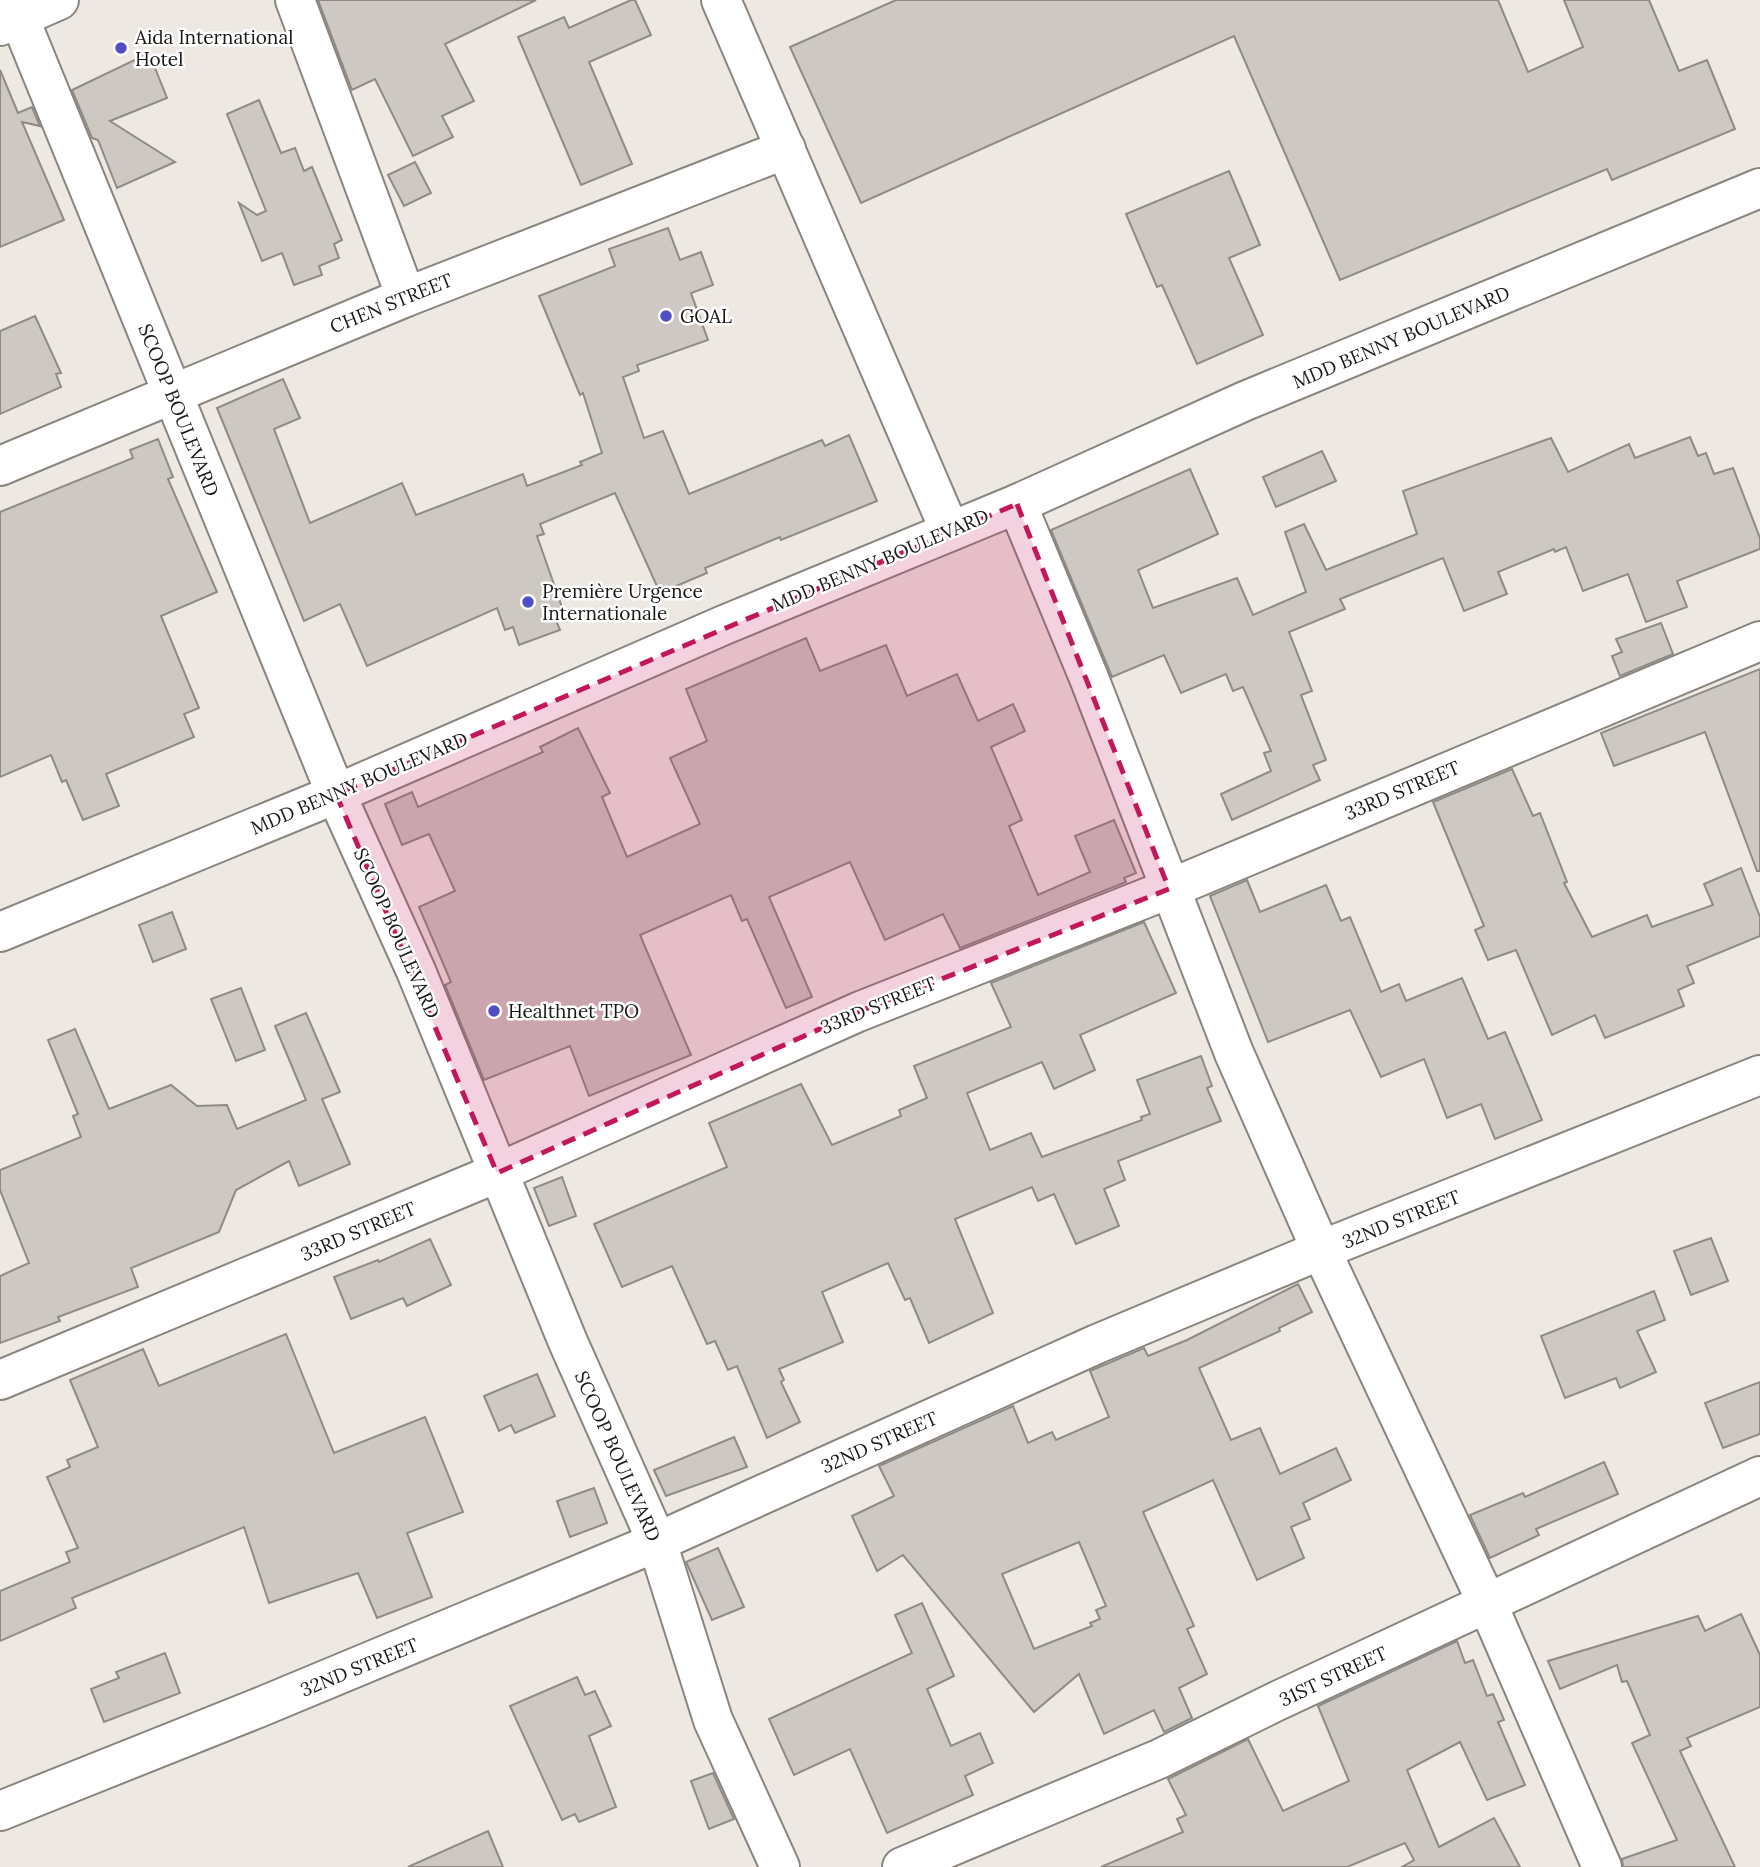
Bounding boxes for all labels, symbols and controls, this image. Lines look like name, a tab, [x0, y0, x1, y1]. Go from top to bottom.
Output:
place label: Aida International Hotel	[134, 25, 293, 71]
marker: Aida International Hotel	[113, 40, 129, 56]
street label: CHEN STREET	[326, 268, 456, 338]
street label: MDD BENNY BOULEVARD	[1289, 280, 1513, 394]
place label: GOAL	[680, 304, 732, 328]
marker: GOAL	[658, 308, 674, 324]
street label: SCOOP BOULEVARD	[133, 320, 225, 500]
street label: MDD BENNY BOULEVARD	[768, 503, 992, 617]
place label: Première Urgence Internationale	[542, 579, 703, 625]
marker: Première Urgence Internationale	[520, 594, 536, 610]
street label: MDD BENNY BOULEVARD	[247, 726, 471, 840]
street label: 33RD STREET	[1341, 755, 1463, 825]
street label: SCOOP BOULEVARD	[349, 844, 445, 1022]
street label: 33RD STREET	[817, 971, 939, 1039]
place label: Healthnet TPO	[508, 999, 639, 1023]
marker: Healthnet TPO	[486, 1003, 502, 1019]
street label: 32ND STREET	[1339, 1184, 1463, 1254]
street label: 33RD STREET	[297, 1196, 419, 1266]
street label: SCOOP BOULEVARD	[570, 1367, 666, 1545]
street label: 32ND STREET	[817, 1406, 941, 1478]
street label: 32ND STREET	[297, 1632, 421, 1702]
street label: 31ST STREET	[1275, 1641, 1391, 1711]

